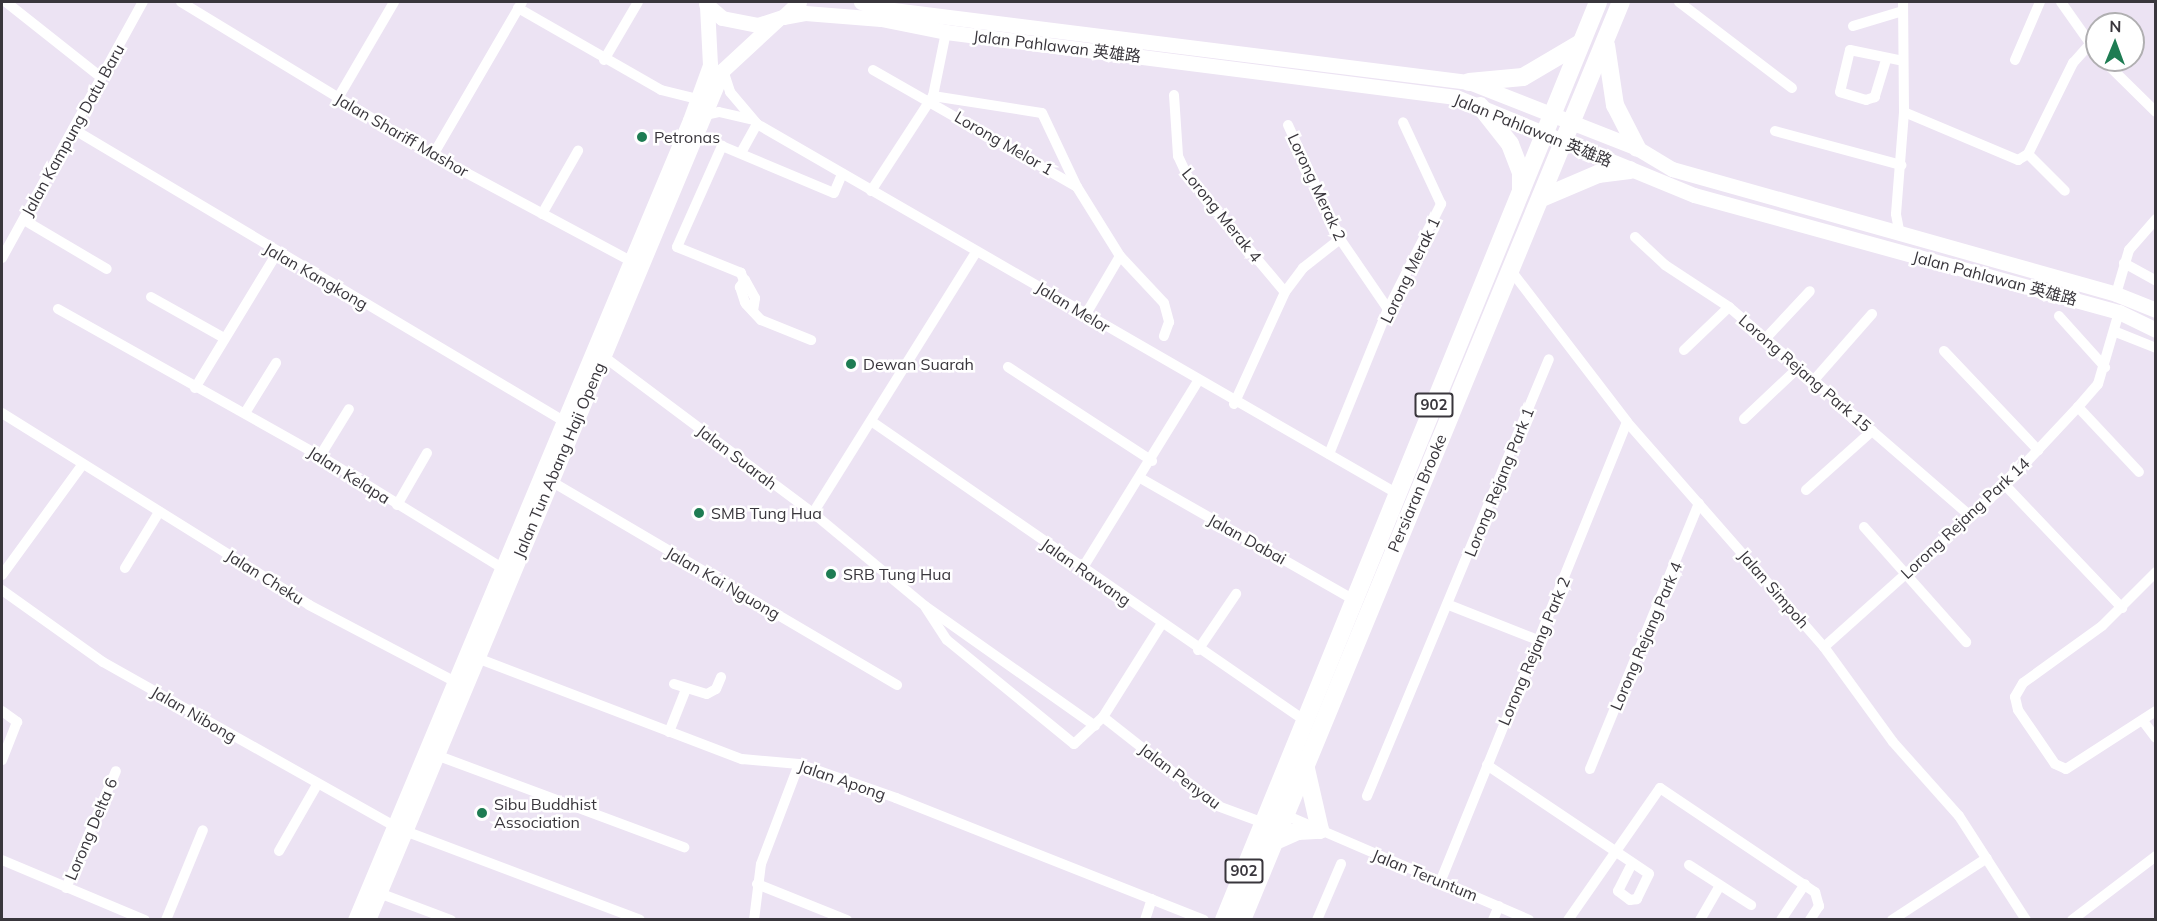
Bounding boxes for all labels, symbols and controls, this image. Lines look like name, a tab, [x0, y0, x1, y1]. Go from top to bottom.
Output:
north arrow	[2085, 12, 2145, 72]
text: N	[2109, 16, 2121, 36]
street label: Jalan Pahlawan 英雄路	[972, 26, 1142, 66]
street label: Jalan Kampung Datu Baru	[18, 41, 128, 219]
street label: Jalan Shariff Mashor	[332, 89, 472, 181]
street label: Jalan Pahlawan 英雄路	[1451, 89, 1615, 171]
street label: Lorong Melor 1	[951, 107, 1057, 179]
place label: Petronas	[654, 127, 720, 147]
marker: Petronas	[635, 130, 649, 144]
street label: Lorong Merak 2	[1284, 131, 1350, 243]
street label: Lorong Merak 4	[1178, 164, 1266, 266]
street label: Lorong Merak 1	[1376, 214, 1444, 326]
street label: Jalan Kangkong	[261, 238, 371, 314]
street label: Jalan Pahlawan 英雄路	[1911, 247, 2079, 309]
street label: Jalan Melor	[1032, 277, 1114, 337]
street label: Lorong Rejang Park 15	[1735, 310, 1875, 436]
place label: Dewan Suarah	[863, 354, 974, 374]
marker: Dewan Suarah	[844, 357, 858, 371]
street label: Jalan Tun Abang Haji Openg	[509, 359, 609, 561]
road number: 902	[1414, 393, 1454, 417]
street label: Lorong Rejang Park 1	[1460, 404, 1538, 560]
street label: Jalan Suarah	[693, 421, 781, 493]
street label: Persiaran Brooke	[1383, 431, 1451, 555]
street label: Jalan Kelapa	[304, 442, 394, 508]
street label: Lorong Rejang Park 14	[1897, 453, 2033, 583]
place label: SMB Tung Hua	[711, 503, 822, 523]
marker: SMB Tung Hua	[692, 506, 706, 520]
street label: Jalan Dabai	[1205, 510, 1289, 568]
street label: Jalan Rawang	[1038, 534, 1134, 610]
street label: Jalan Kai Nguong	[663, 543, 783, 623]
street label: Jalan Cheku	[222, 545, 308, 609]
street label: Jalan Simpoh	[1735, 546, 1813, 632]
street label: Lorong Rejang Park 4	[1606, 559, 1686, 713]
place label: SRB Tung Hua	[843, 564, 951, 584]
marker: SRB Tung Hua	[824, 567, 838, 581]
street label: Lorong Rejang Park 2	[1494, 574, 1574, 728]
street label: Jalan Nibong	[148, 682, 240, 746]
street label: Jalan Penyau	[1135, 739, 1225, 813]
street label: Jalan Apong	[796, 756, 888, 804]
street label: Lorong Delta 6	[61, 775, 121, 883]
place label: Sibu Buddhist Association	[494, 794, 597, 832]
marker: Sibu Buddhist Association	[475, 806, 489, 820]
street label: Jalan Teruntum	[1369, 845, 1481, 905]
road number: 902	[1224, 859, 1264, 883]

